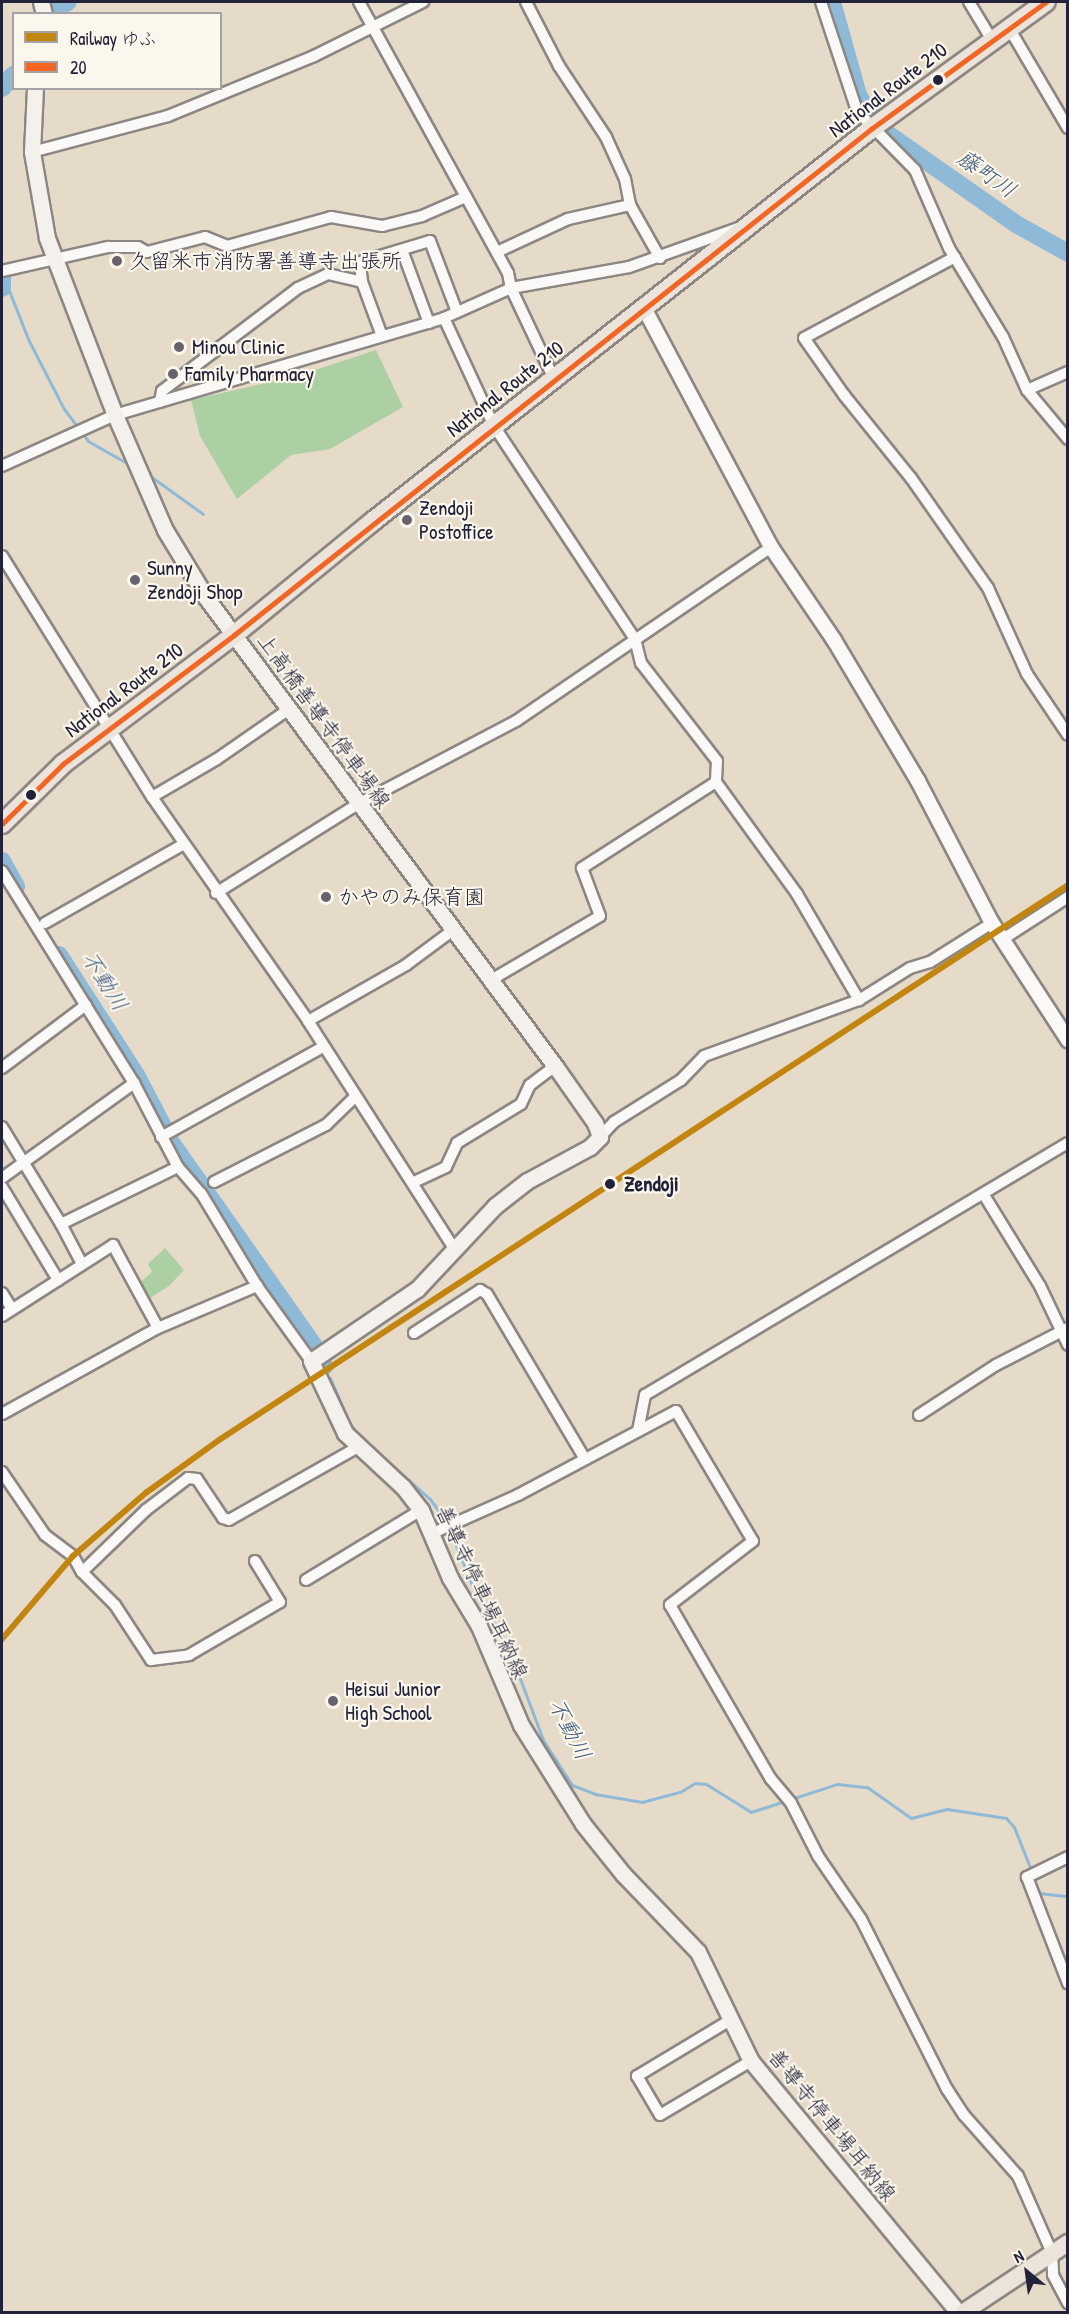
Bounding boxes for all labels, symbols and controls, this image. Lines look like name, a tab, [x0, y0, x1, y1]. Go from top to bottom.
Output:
legend	[12, 12, 222, 90]
text: Railway ゆふ	[70, 26, 156, 51]
street label: National Route 210	[824, 37, 952, 143]
text: 20	[70, 55, 87, 80]
unlabelled marker	[932, 74, 944, 86]
water label: 藤町川	[952, 144, 1022, 204]
place label: 久留米市消防署善導寺出張所	[129, 248, 402, 274]
marker: 久留米市消防署善導寺出張所	[110, 254, 124, 268]
place label: Minou Clinic	[192, 334, 285, 360]
street label: National Route 210	[441, 335, 569, 443]
marker: Minou Clinic	[170, 338, 188, 356]
place label: Family Pharmacy	[185, 361, 314, 387]
marker: Family Pharmacy	[166, 367, 180, 381]
place label: Zendoji Postoffice	[419, 495, 494, 545]
marker: Zendoji Postoffice	[400, 513, 414, 527]
place label: Sunny Zendoji Shop	[147, 555, 243, 605]
marker: Sunny Zendoji Shop	[128, 573, 142, 587]
street label: 上高橋善導寺停車場線	[252, 629, 396, 813]
street label: National Route 210	[60, 637, 188, 743]
unlabelled marker	[25, 789, 37, 801]
place label: かやのみ保育園	[338, 884, 485, 910]
marker: かやのみ保育園	[319, 890, 333, 904]
water label: 不動川	[76, 946, 134, 1016]
place label: Zendoji	[624, 1171, 679, 1197]
marker: Zendoji	[601, 1175, 619, 1193]
street label: 善導寺停車場耳納線	[431, 1501, 533, 1683]
place label: Heisui Junior High School	[345, 1676, 441, 1726]
marker: Heisui Junior High School	[326, 1694, 340, 1708]
water label: 不動川	[543, 1694, 597, 1764]
street label: 善導寺停車場耳納線	[763, 2044, 901, 2206]
north arrow	[997, 2242, 1057, 2302]
text: N	[1009, 2245, 1027, 2268]

